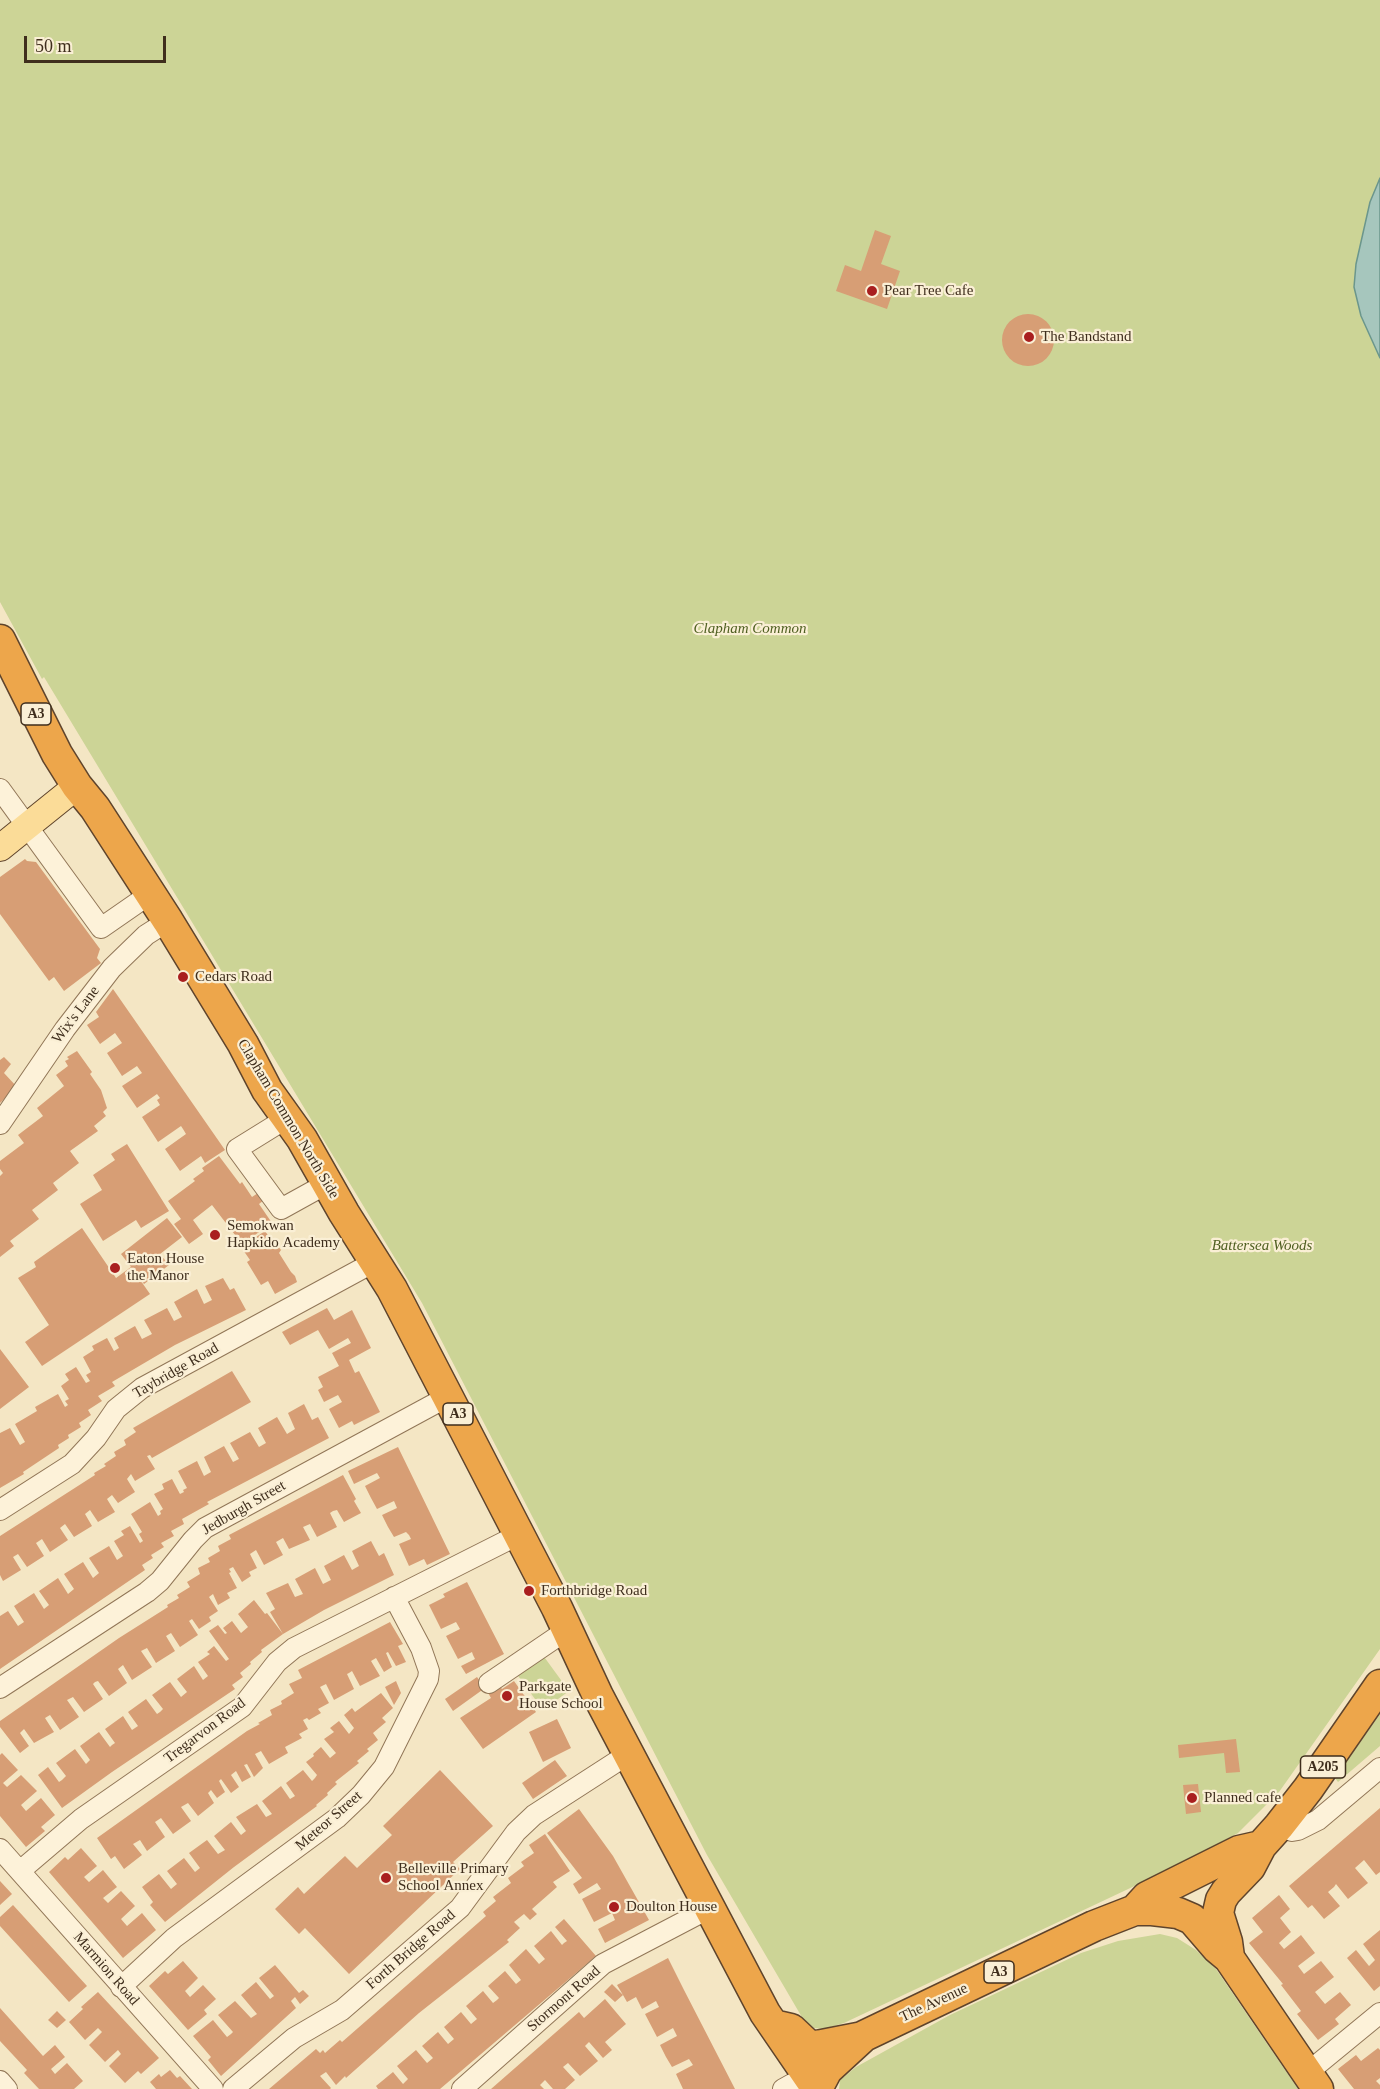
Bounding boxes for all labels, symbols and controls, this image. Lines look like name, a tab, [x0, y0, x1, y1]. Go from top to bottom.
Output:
scale bar	[27, 24, 170, 62]
text: 50 m	[35, 36, 72, 56]
place label: Pear Tree Cafe	[884, 282, 973, 300]
marker: Pear Tree Cafe	[865, 284, 879, 298]
place label: The Bandstand	[1041, 328, 1131, 346]
marker: The Bandstand	[1022, 330, 1036, 344]
park label: Clapham Common	[694, 620, 806, 638]
road number: A3	[21, 703, 51, 725]
place label: Cedars Road	[195, 968, 272, 986]
marker: Cedars Road	[176, 970, 190, 984]
street label: Wix's Lane	[49, 983, 103, 1047]
street label: Clapham Common North Side	[233, 1036, 343, 1202]
place label: Semokwan Hapkido Academy	[227, 1217, 340, 1252]
marker: Semokwan Hapkido Academy	[208, 1228, 222, 1242]
park label: Battersea Woods	[1212, 1237, 1312, 1255]
place label: Eaton House the Manor	[127, 1250, 204, 1285]
marker: Eaton House the Manor	[108, 1261, 122, 1275]
street label: Taybridge Road	[130, 1339, 222, 1403]
road number: A3	[443, 1403, 473, 1425]
street label: Jedburgh Street	[199, 1477, 289, 1539]
place label: Forthbridge Road	[541, 1582, 647, 1600]
marker: Forthbridge Road	[522, 1584, 536, 1598]
place label: Parkgate House School	[519, 1678, 603, 1713]
marker: Parkgate House School	[500, 1689, 514, 1703]
street label: Tregarvon Road	[161, 1695, 249, 1767]
road number: A205	[1300, 1756, 1346, 1778]
street label: Meteor Street	[292, 1787, 366, 1855]
place label: Planned cafe	[1204, 1789, 1281, 1807]
marker: Planned cafe	[1185, 1791, 1199, 1805]
place label: Belleville Primary School Annex	[398, 1860, 508, 1895]
marker: Belleville Primary School Annex	[379, 1871, 393, 1885]
place label: Doulton House	[626, 1898, 717, 1916]
marker: Doulton House	[607, 1900, 621, 1914]
street label: Forth Bridge Road	[363, 1906, 459, 1994]
street label: Marmion Road	[69, 1929, 143, 2009]
road number: A3	[984, 1961, 1014, 1983]
street label: Stormont Road	[524, 1962, 604, 2036]
street label: The Avenue	[897, 1980, 971, 2026]

